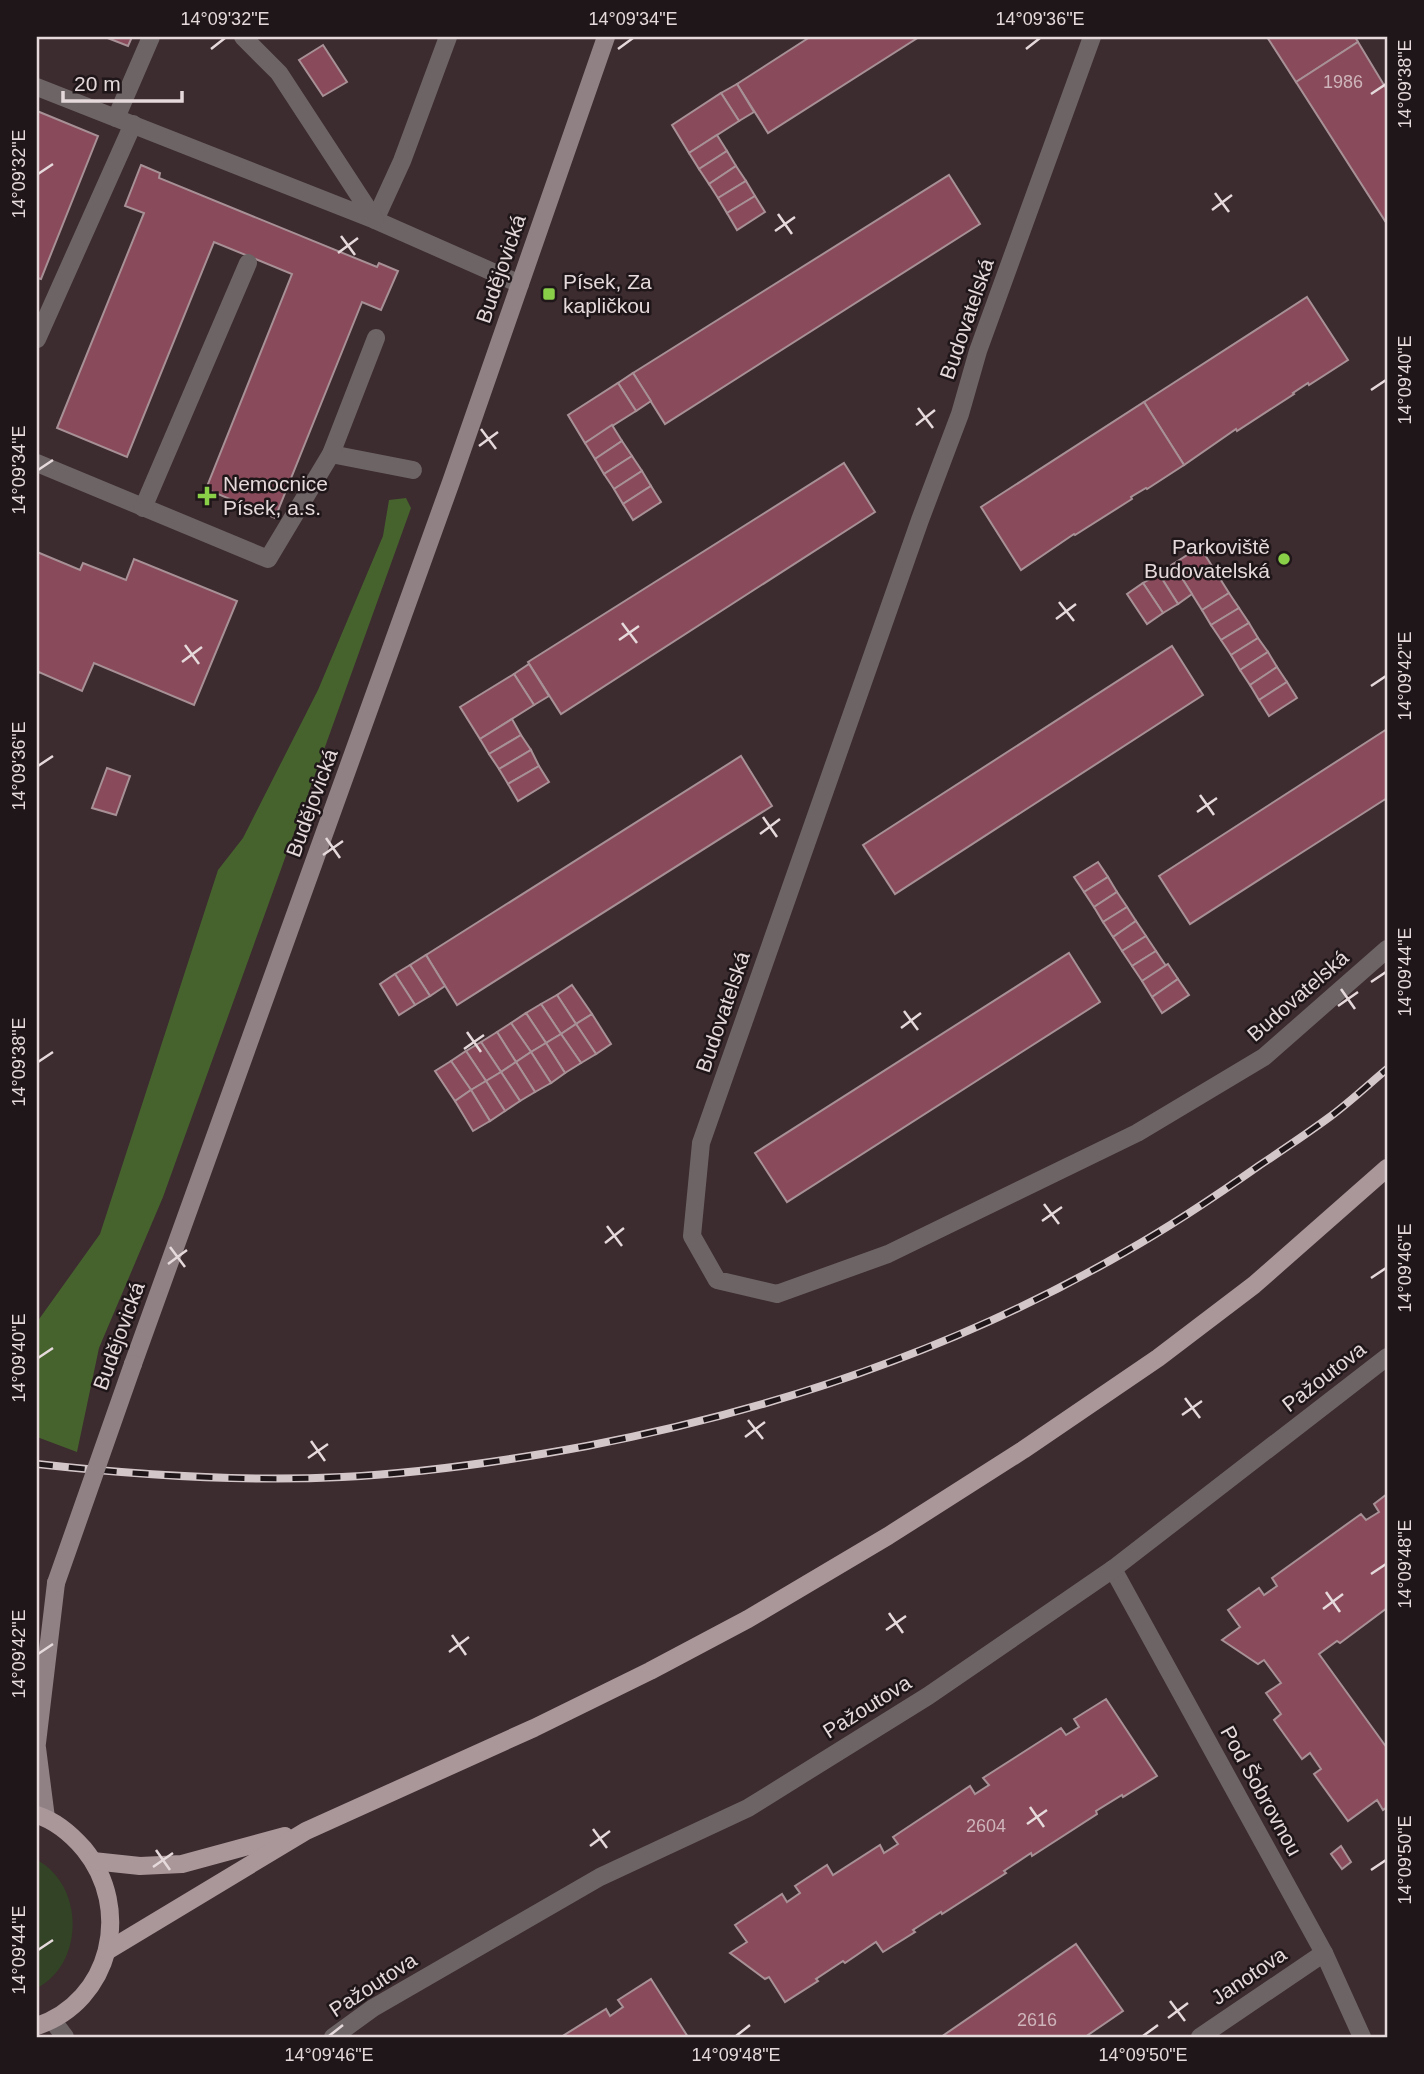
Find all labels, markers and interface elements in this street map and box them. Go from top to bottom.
text: 14°09'32"E [180,9,270,29]
text: 14°09'34"E [588,9,678,29]
text: 14°09'36"E [995,9,1085,29]
text: 14°09'38"E [1395,39,1415,129]
scale bar [63,60,182,104]
text: 20 m [74,72,121,95]
house number: 1986 [1323,72,1363,92]
text: 14°09'32"E [9,129,29,219]
street label: Budějovická [471,211,530,326]
street label: Budovatelská [935,255,998,382]
place label: Písek, Za kapličkou [563,270,652,317]
marker: Písek, Za kapličkou [541,286,557,302]
text: 14°09'40"E [1395,335,1415,425]
text: 14°09'34"E [9,425,29,515]
place label: Nemocnice Písek, a.s. [223,472,328,519]
marker: Nemocnice Písek, a.s. [197,486,217,506]
place label: Parkoviště Budovatelská [1144,535,1270,582]
marker: Parkoviště Budovatelská [1276,551,1292,567]
text: 14°09'42"E [1395,631,1415,721]
text: 14°09'36"E [9,721,29,811]
street label: Budějovická [281,745,342,860]
text: 14°09'44"E [1395,927,1415,1017]
street label: Budovatelská [1243,945,1353,1046]
street label: Budovatelská [691,948,754,1075]
text: 14°09'38"E [9,1017,29,1107]
text: 14°09'46"E [1395,1223,1415,1313]
street label: Budějovická [88,1278,149,1393]
text: 14°09'40"E [9,1313,29,1403]
street label: Pažoutova [1278,1337,1370,1416]
text: 14°09'48"E [1395,1519,1415,1609]
text: 14°09'42"E [9,1609,29,1699]
street label: Pažoutova [819,1670,915,1743]
street label: Pod Šobrovnou [1216,1722,1307,1860]
text: 14°09'50"E [1395,1815,1415,1905]
house number: 2604 [966,1816,1006,1836]
text: 14°09'44"E [9,1905,29,1995]
street label: Janotova [1207,1942,1291,2009]
street label: Pažoutova [325,1948,421,2021]
house number: 2616 [1017,2010,1057,2030]
text: 14°09'46"E [284,2045,374,2065]
text: 14°09'48"E [691,2045,781,2065]
text: 14°09'50"E [1098,2045,1188,2065]

